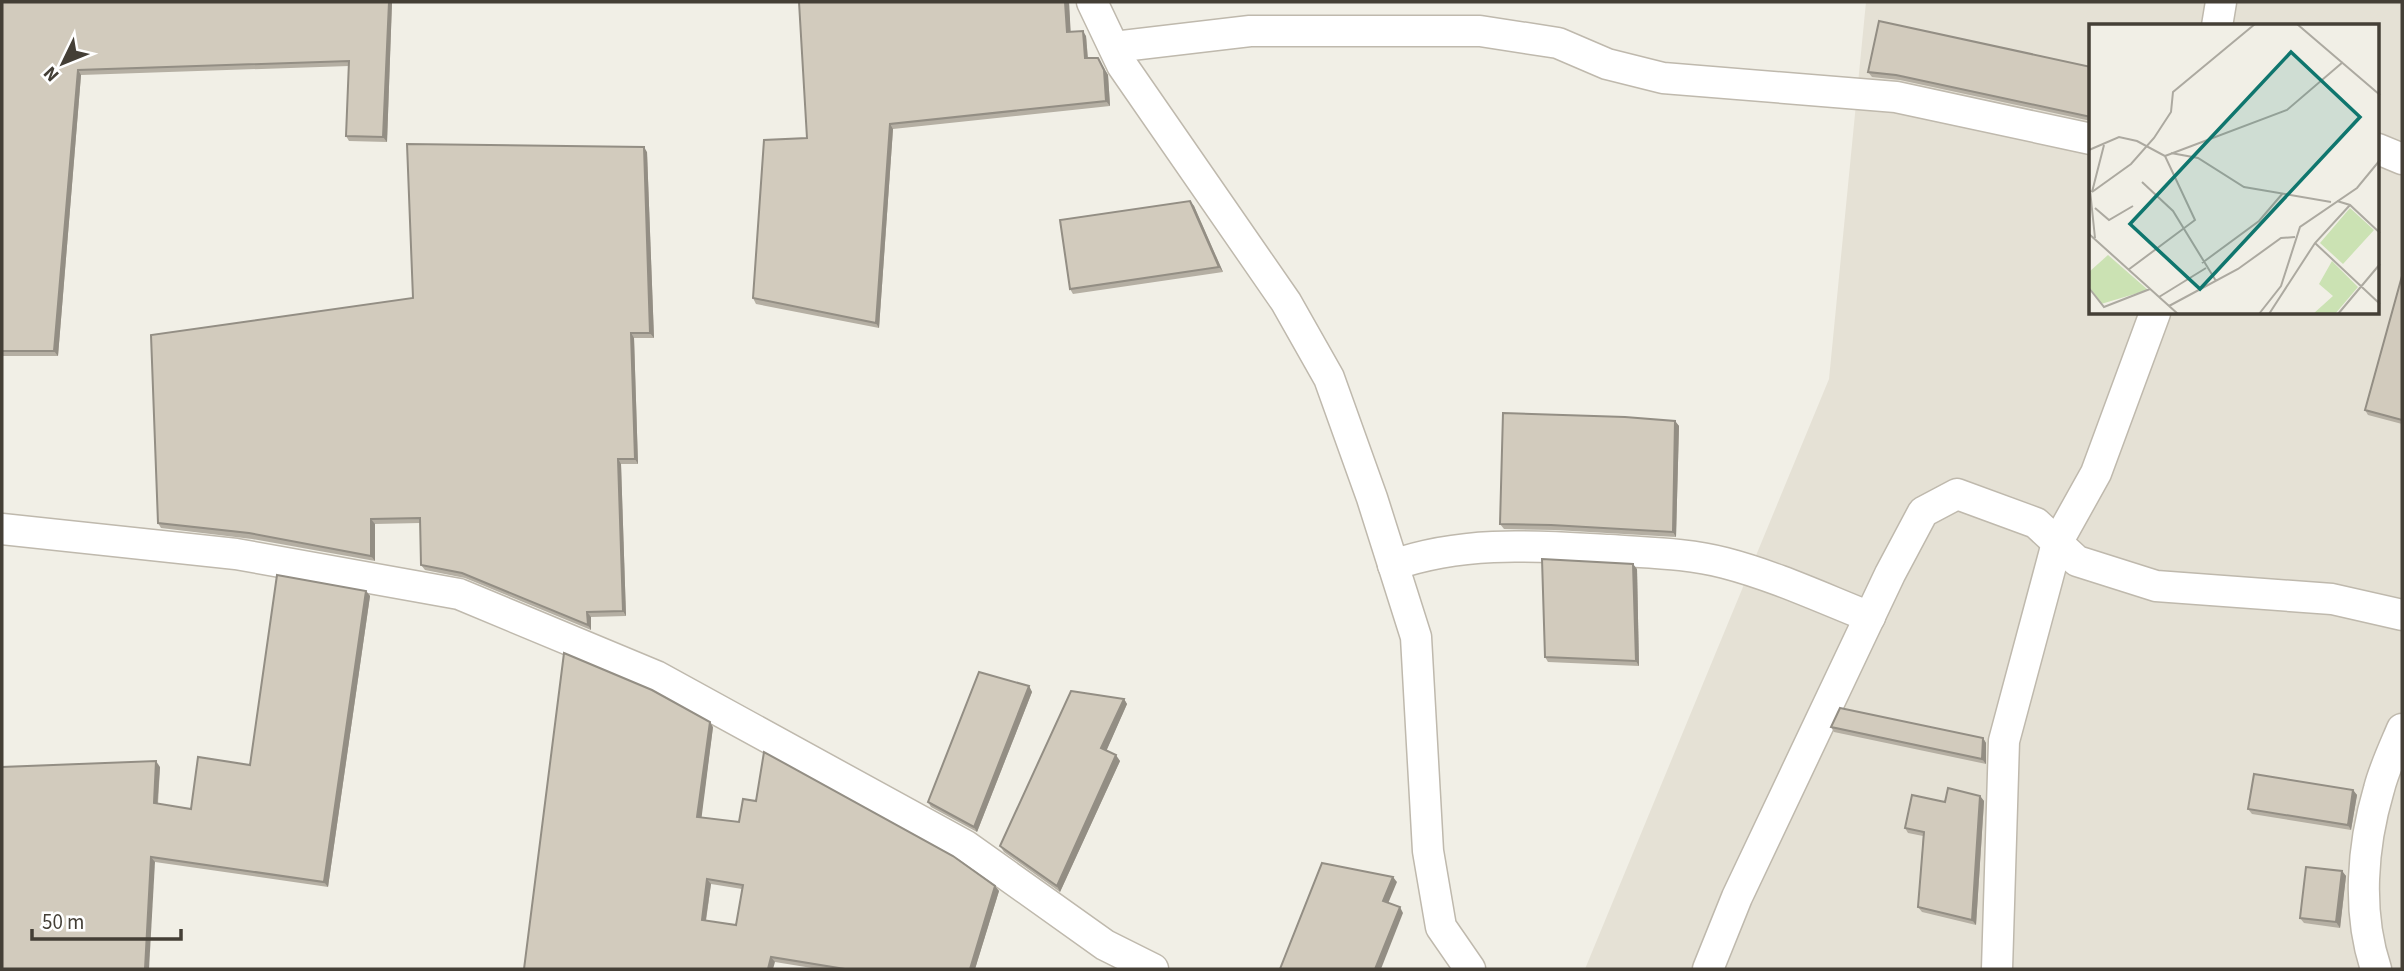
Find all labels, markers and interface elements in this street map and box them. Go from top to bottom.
inset map [2089,24,2380,315]
north arrow [28,28,98,98]
text: N [37,60,66,87]
scale bar [32,898,180,942]
text: 50 m [42,907,84,937]

